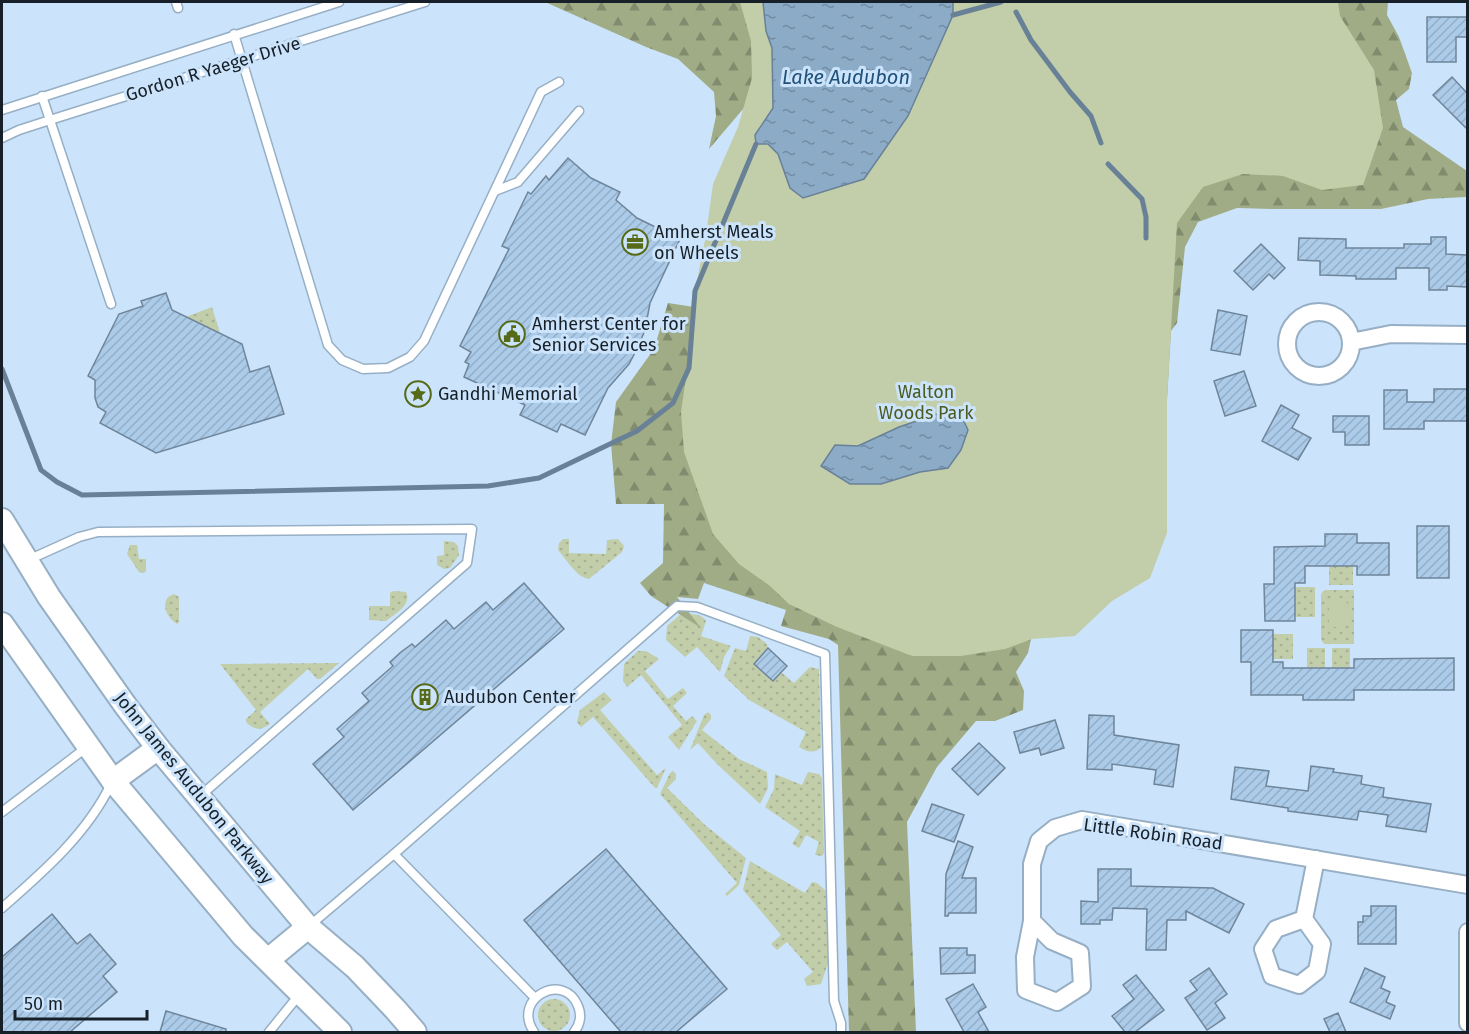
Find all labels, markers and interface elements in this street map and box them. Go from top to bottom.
street label: Gordon R Yaeger Drive [123,32,303,106]
water label: Lake Audubon [782,65,910,89]
place label: Amherst Meals on Wheels [654,221,773,264]
office icon: Amherst Meals on Wheels [620,227,650,257]
place label: Amherst Center for Senior Services [532,313,686,356]
public building icon: Amherst Center for Senior Services [497,319,527,349]
place icon: Gandhi Memorial [403,379,433,409]
park label: Walton Woods Park [878,381,974,424]
place label: Gandhi Memorial [438,383,578,405]
building icon: Audubon Center [410,682,440,712]
place label: Audubon Center [444,686,576,708]
street label: John James Audubon Parkway [110,688,278,889]
street label: Little Robin Road [1082,813,1224,855]
scale bar [15,983,147,1021]
text: 50 m [24,993,63,1015]

